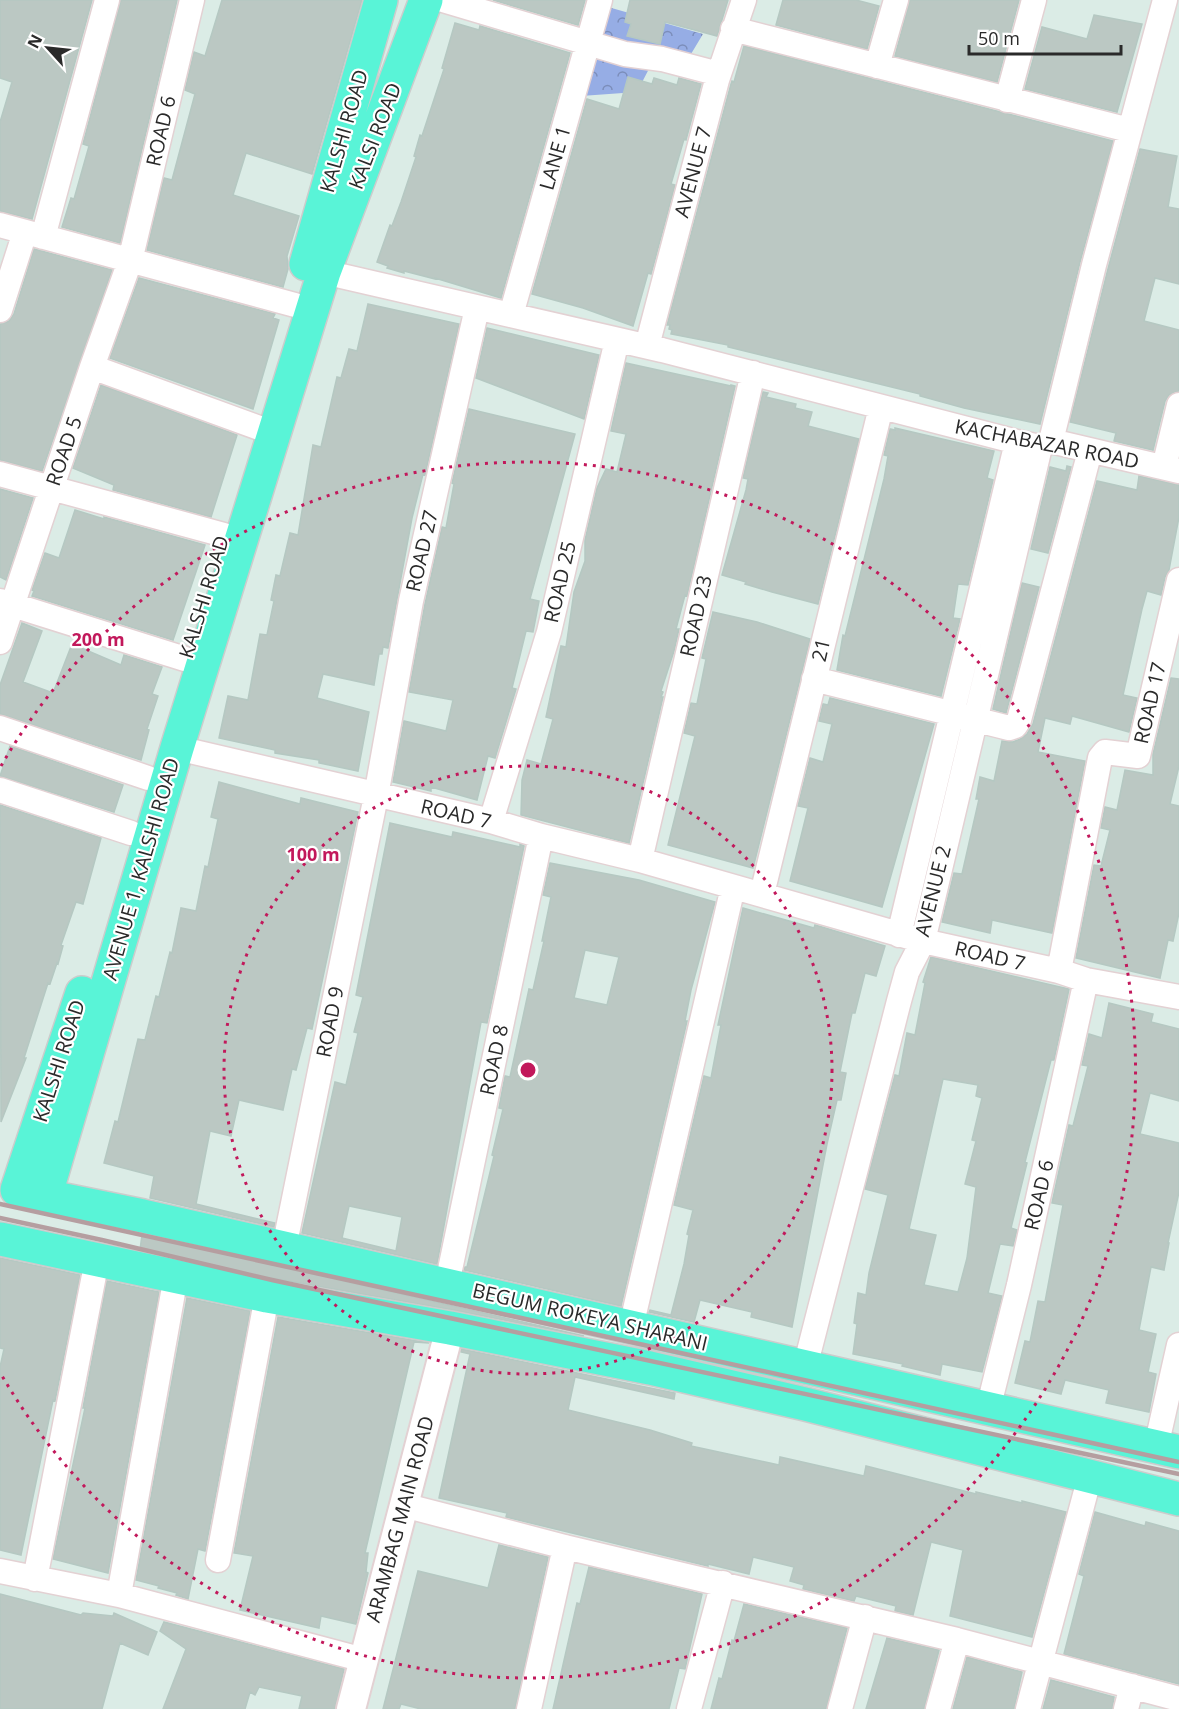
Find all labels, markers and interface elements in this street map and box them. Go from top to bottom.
north arrow [18,18,78,78]
scale bar [969,18,1120,56]
text: 50 m [978,26,1020,50]
text: N [22,30,47,52]
street label: KALSHI ROAD [313,66,374,196]
street label: KALSI ROAD [342,79,407,193]
street label: ROAD 6 [139,93,182,169]
street label: LANE 1 [532,122,577,193]
street label: AVENUE 7 [667,123,718,220]
street label: KACHABAZAR ROAD [953,412,1142,475]
street label: ROAD 5 [39,413,88,489]
street label: ROAD 27 [399,507,444,594]
street label: KALSHI ROAD [172,532,235,661]
street label: ROAD 25 [537,538,582,625]
street label: ROAD 23 [673,572,718,659]
text: 200 m [71,627,125,651]
street label: 21 [805,636,836,664]
street label: ROAD 17 [1127,659,1172,746]
street label: AVENUE 1, KALSHI ROAD [96,754,185,983]
street label: ROAD 7 [418,792,494,835]
text: 100 m [286,842,340,866]
street label: AVENUE 2 [908,842,957,939]
street label: ROAD 7 [952,934,1028,977]
street label: ROAD 9 [309,984,350,1060]
street label: KALSHI ROAD [26,996,91,1125]
street label: ROAD 8 [473,1022,514,1098]
centre of rings [518,1060,538,1080]
street label: ROAD 6 [1017,1157,1060,1233]
street label: BEGUM ROKEYA SHARANI [470,1276,710,1357]
street label: ARAMBAG MAIN ROAD [359,1413,440,1625]

